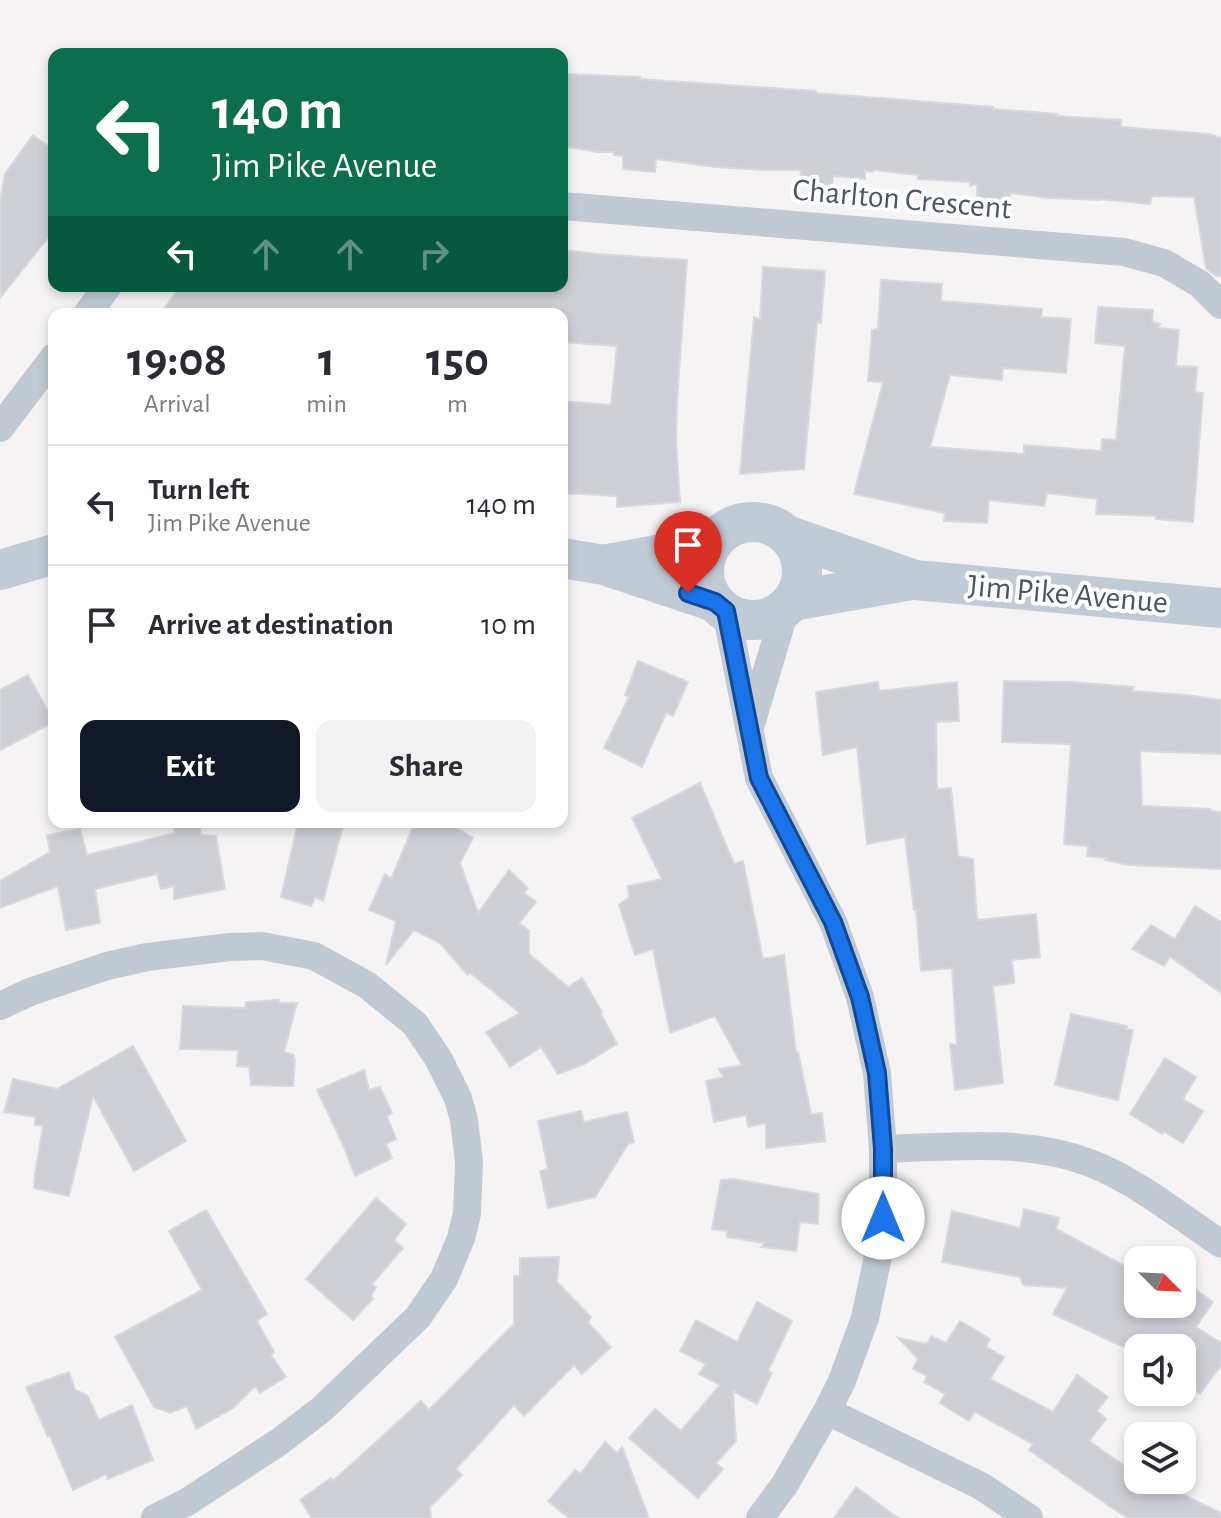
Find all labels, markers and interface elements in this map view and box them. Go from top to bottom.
icon: left [80,80,184,184]
text: 140 m [212,83,343,139]
text: Jim Pike Avenue [212,148,437,184]
street label: Charlton Crescent [791,173,1013,225]
icon: left [160,232,204,276]
icon: ahead [244,232,288,276]
icon: ahead [328,232,372,276]
icon: right [412,232,456,276]
text: 19:08 [127,337,227,385]
text: 1 [318,337,335,385]
text: 150 [426,337,489,385]
text: Arrival [144,391,211,417]
text: min [306,391,347,417]
text: m [447,391,468,417]
text: Turn left [148,475,249,505]
icon: left [80,483,124,527]
text: 140 m [466,490,536,520]
text: Jim Pike Avenue [148,510,311,536]
pin [654,511,722,593]
icon: arrive [666,523,710,567]
street label: Jim Pike Avenue [967,569,1169,619]
icon: arrive [80,603,124,647]
text: Arrive at destination [148,610,394,640]
text: 10 m [481,610,536,640]
button: Exit [80,720,300,812]
button: Share [316,720,536,812]
position arrow [841,1176,925,1260]
north arrow [1124,1246,1196,1318]
map controls [1124,1246,1196,1494]
button: sound [1124,1334,1196,1406]
button: layers [1124,1422,1196,1494]

